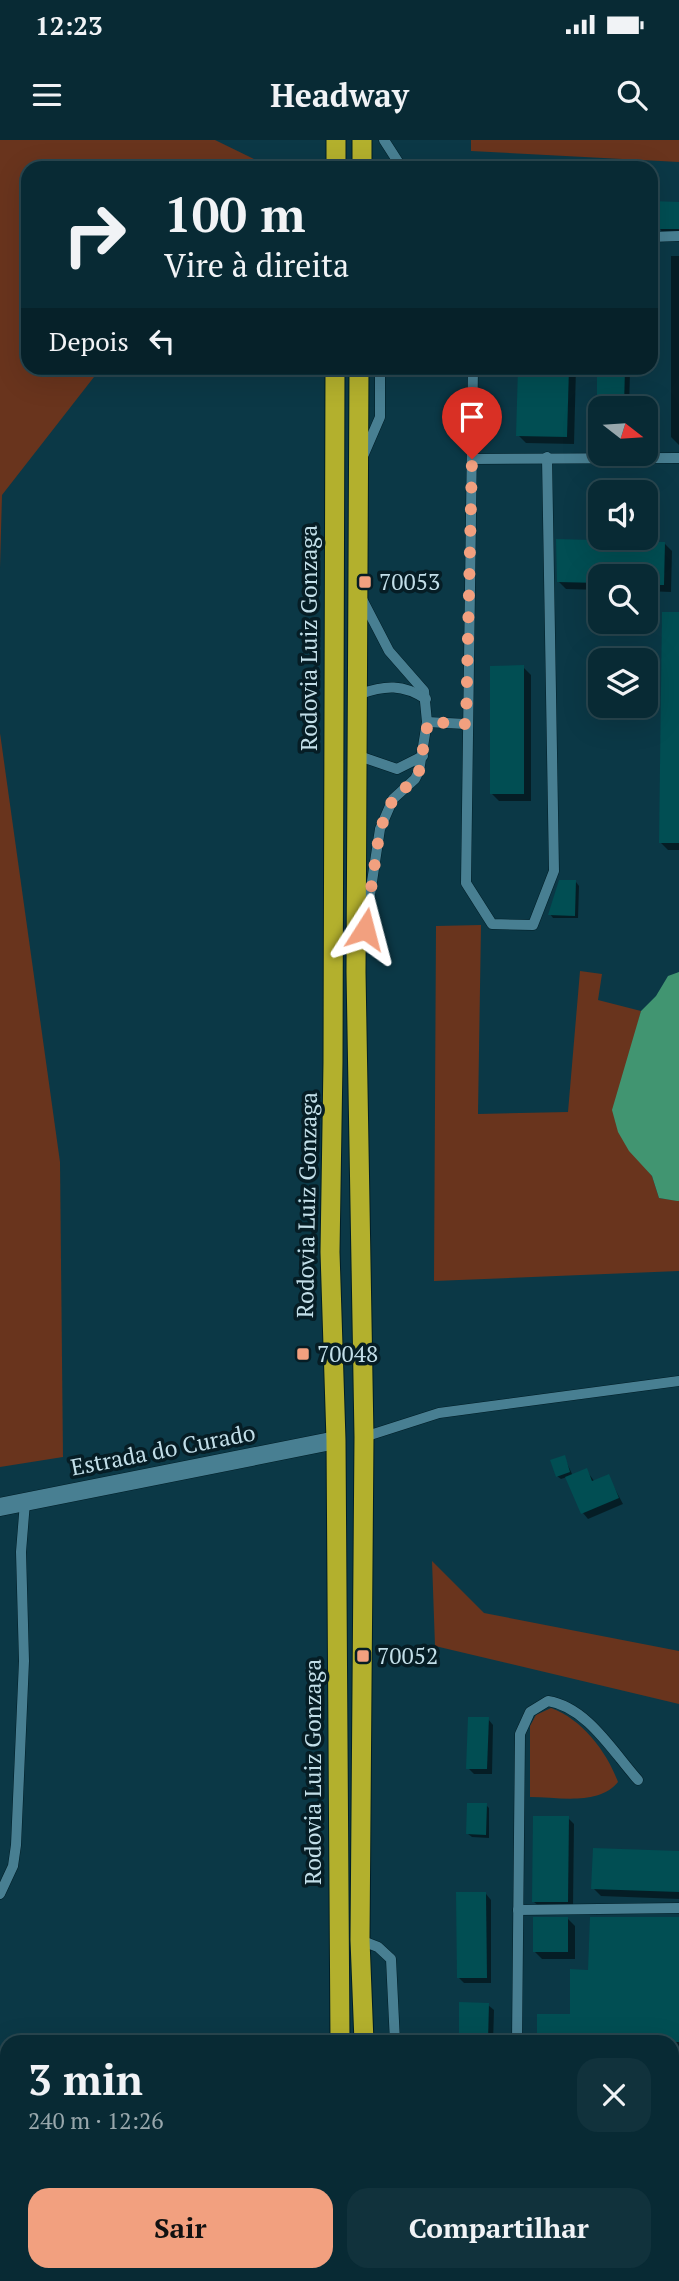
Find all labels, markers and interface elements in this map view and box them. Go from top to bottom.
text: 12:23 [35,8,103,42]
text: Headway [270,74,409,116]
icon: menu [28,76,66,114]
icon: search [613,76,651,114]
text: 100 m [164,181,306,246]
icon: right [49,189,140,280]
text: Vire à direita [164,244,349,286]
icon: left [143,322,181,360]
text: Depois [49,324,129,358]
pin [442,387,502,459]
north arrow [588,396,658,466]
map controls [588,396,658,718]
icon: arrive [453,398,491,436]
button: sound [588,480,658,550]
street label: Rodovia Luiz Gonzaga [293,525,324,751]
button: search [588,564,658,634]
place label: 70053 [379,566,440,597]
marker: 70053 [357,574,373,590]
button: layers [588,648,658,718]
position arrow [328,892,402,966]
street label: Rodovia Luiz Gonzaga [289,1091,324,1318]
place label: 70048 [317,1338,378,1369]
marker: 70048 [295,1346,311,1362]
street label: Estrada do Curado [68,1416,258,1483]
place label: 70052 [377,1640,438,1671]
marker: 70052 [355,1648,371,1664]
street label: Rodovia Luiz Gonzaga [297,1659,328,1885]
text: 3 min [28,2051,143,2107]
button: close [577,2058,651,2132]
text: 240 m · 12:26 [28,2105,163,2136]
button: Sair [28,2188,333,2268]
button: Compartilhar [347,2188,651,2268]

